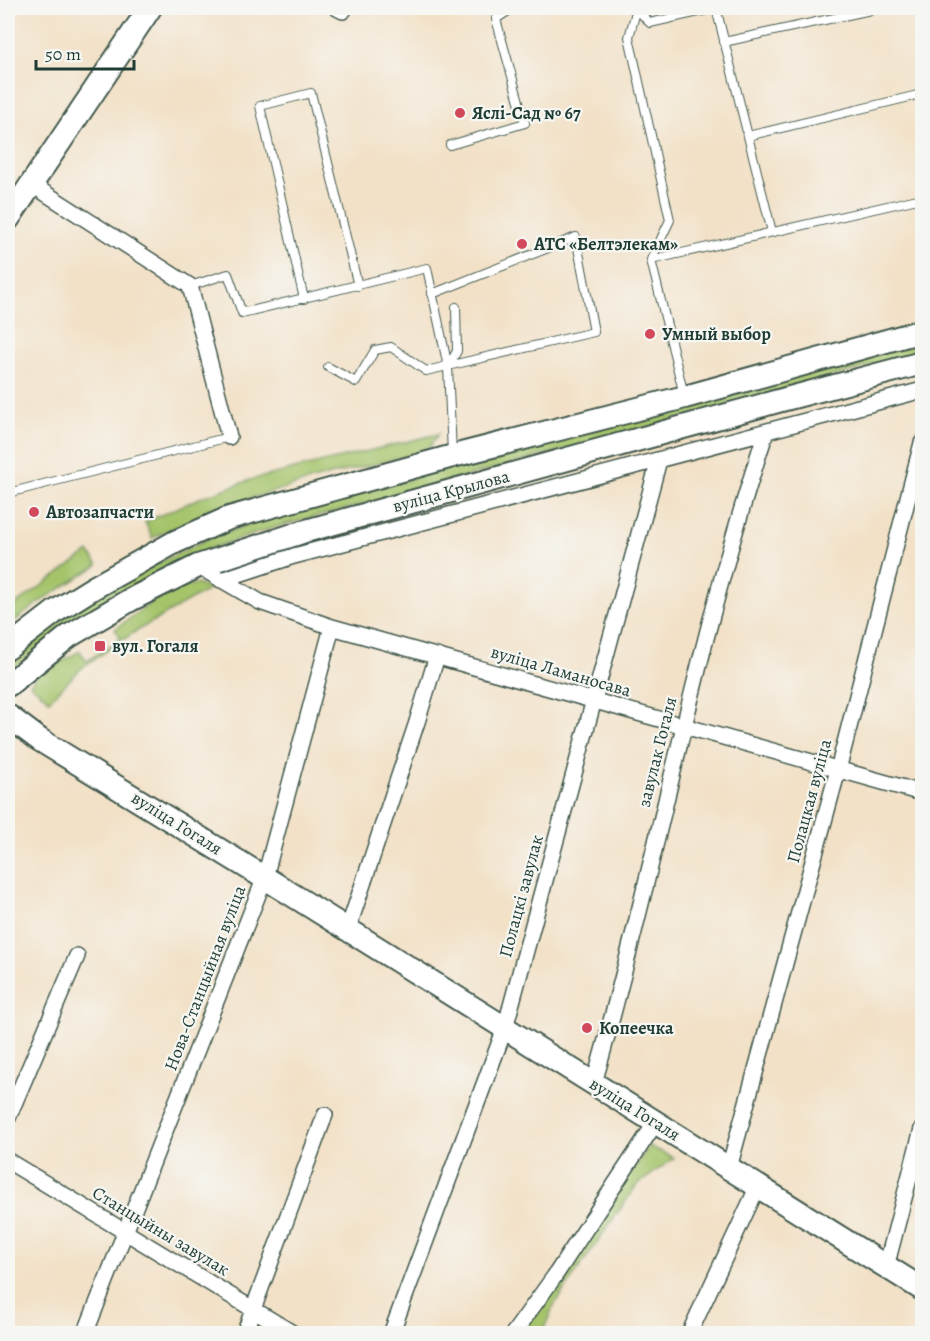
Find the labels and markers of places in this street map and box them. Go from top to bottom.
place label: Яслі-Сад № 67 [472,101,581,125]
marker: Яслі-Сад № 67 [453,106,467,120]
place label: АТС «Белтэлекам» [533,232,678,256]
marker: АТС «Белтэлекам» [515,237,529,251]
place label: Умный выбор [662,322,771,346]
marker: Умный выбор [643,327,657,341]
place label: Автозапчасти [45,500,154,524]
marker: Автозапчасти [27,505,41,519]
place label: вул. Гогаля [112,634,199,658]
marker: вул. Гогаля [93,639,107,653]
place label: Копеечка [599,1016,674,1040]
marker: Копеечка [580,1021,594,1035]

